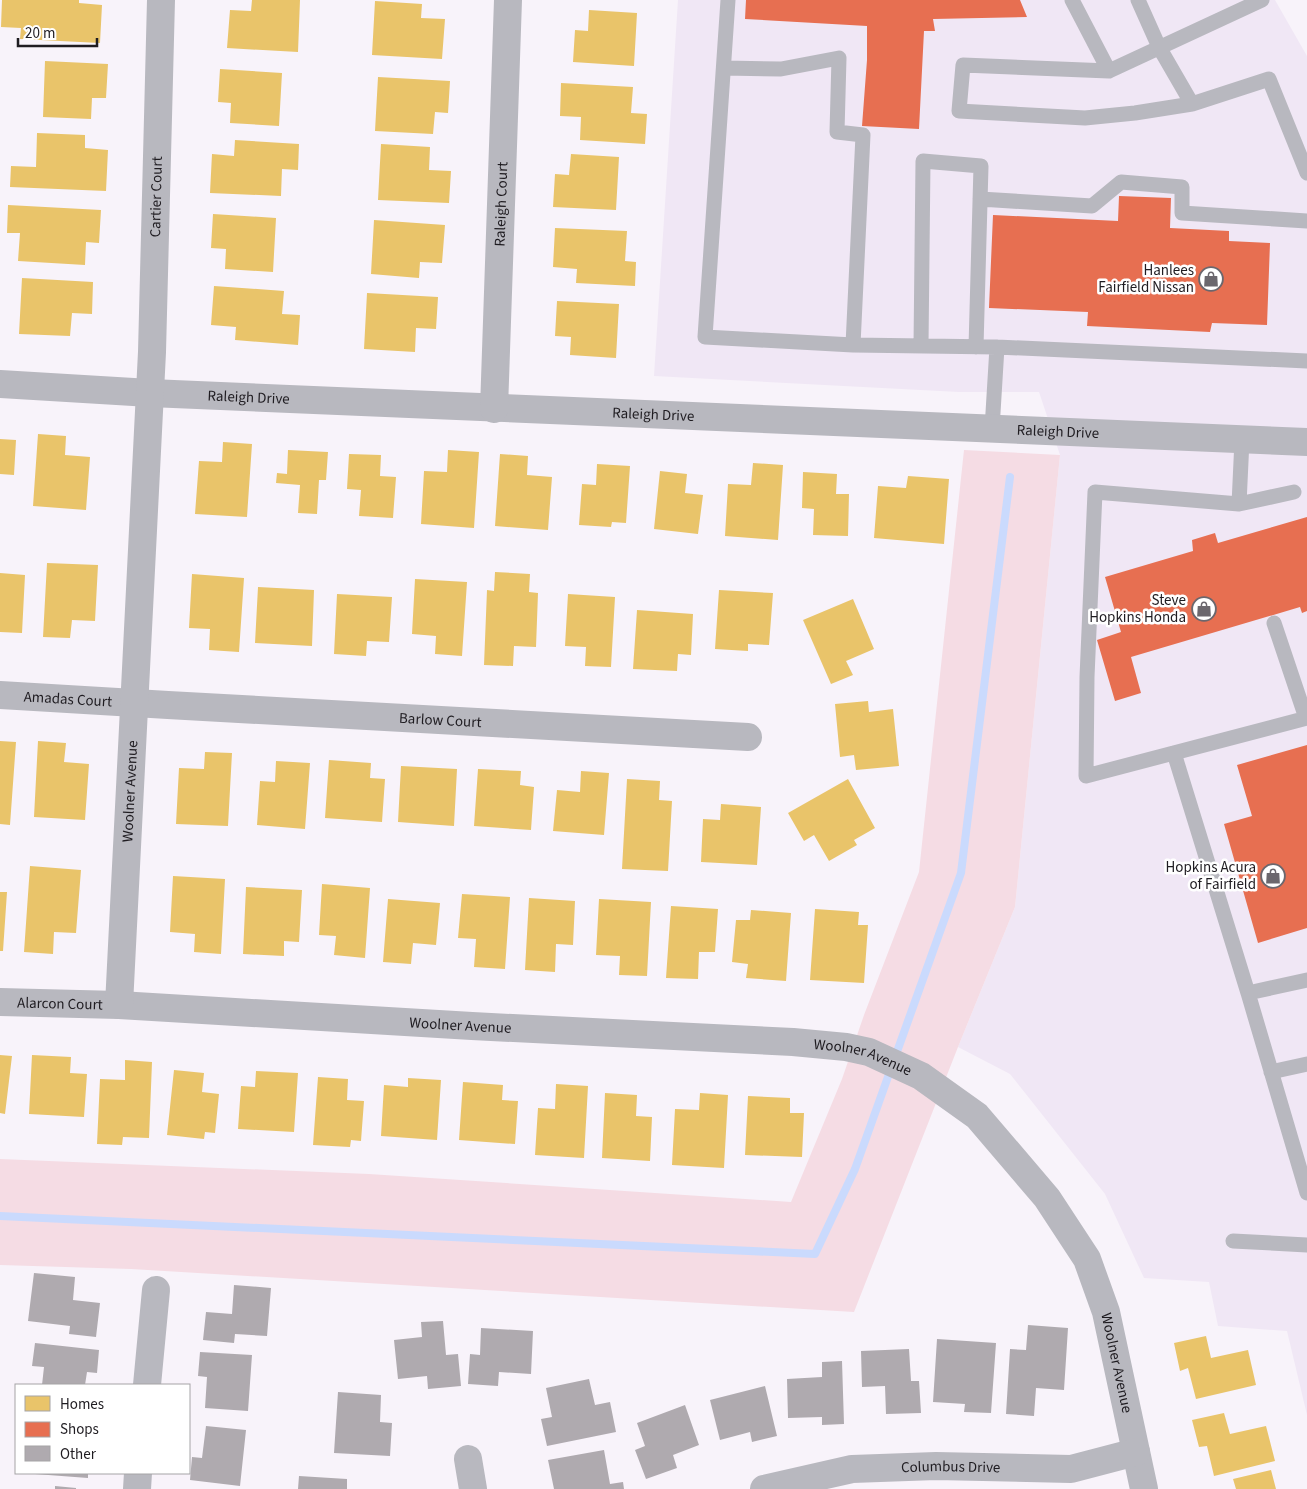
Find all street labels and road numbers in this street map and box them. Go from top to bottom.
street label: Cartier Court [145,156,168,238]
street label: Raleigh Court [490,161,513,247]
street label: Raleigh Drive [207,385,290,410]
street label: Raleigh Drive [612,403,695,427]
street label: Raleigh Drive [1016,420,1099,444]
street label: Amadas Court [23,686,113,713]
street label: Barlow Court [398,708,482,733]
street label: Woolner Avenue [117,740,143,843]
street label: Alarcon Court [17,992,103,1016]
street label: Woolner Avenue [409,1012,512,1039]
street label: Woolner Avenue [813,1034,915,1081]
street label: Woolner Avenue [1095,1311,1137,1415]
street label: Columbus Drive [901,1456,1001,1478]

